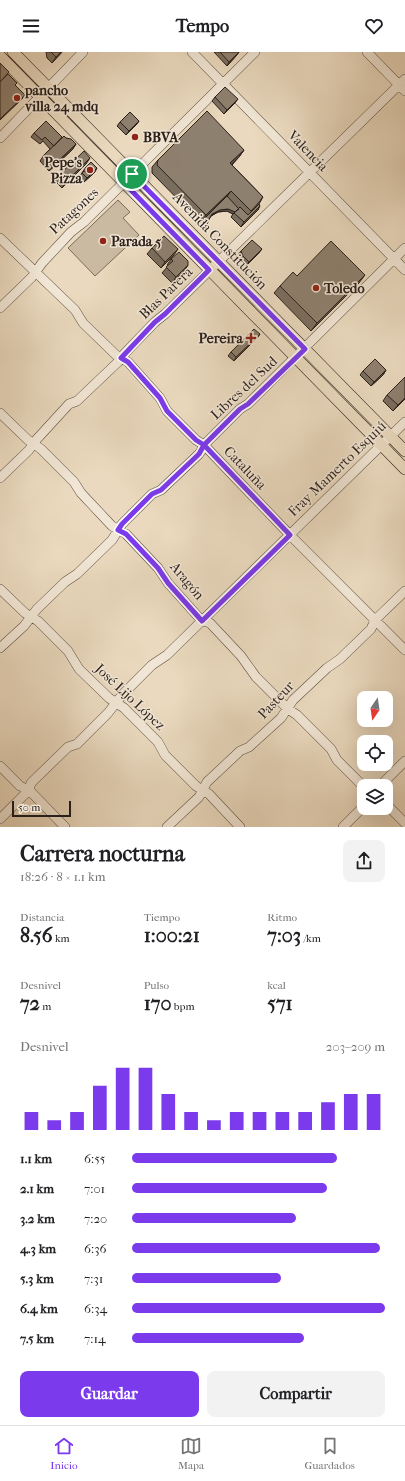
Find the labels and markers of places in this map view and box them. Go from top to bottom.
place label: pancho villa 24 mdq [24,82,99,115]
marker: pancho villa 24 mdq [12,93,22,103]
place label: BBVA [143,129,179,146]
marker: BBVA [130,132,140,142]
place label: Pepe's Pizza [44,154,83,187]
pin [115,157,149,191]
marker: Pepe's Pizza [85,165,95,175]
place label: Parada 5 [111,233,161,250]
marker: Parada 5 [98,236,108,246]
place label: Toledo [323,280,365,297]
marker: Toledo [311,283,321,293]
place label: Pereira [199,330,244,347]
marker: Pereira [246,333,256,343]

